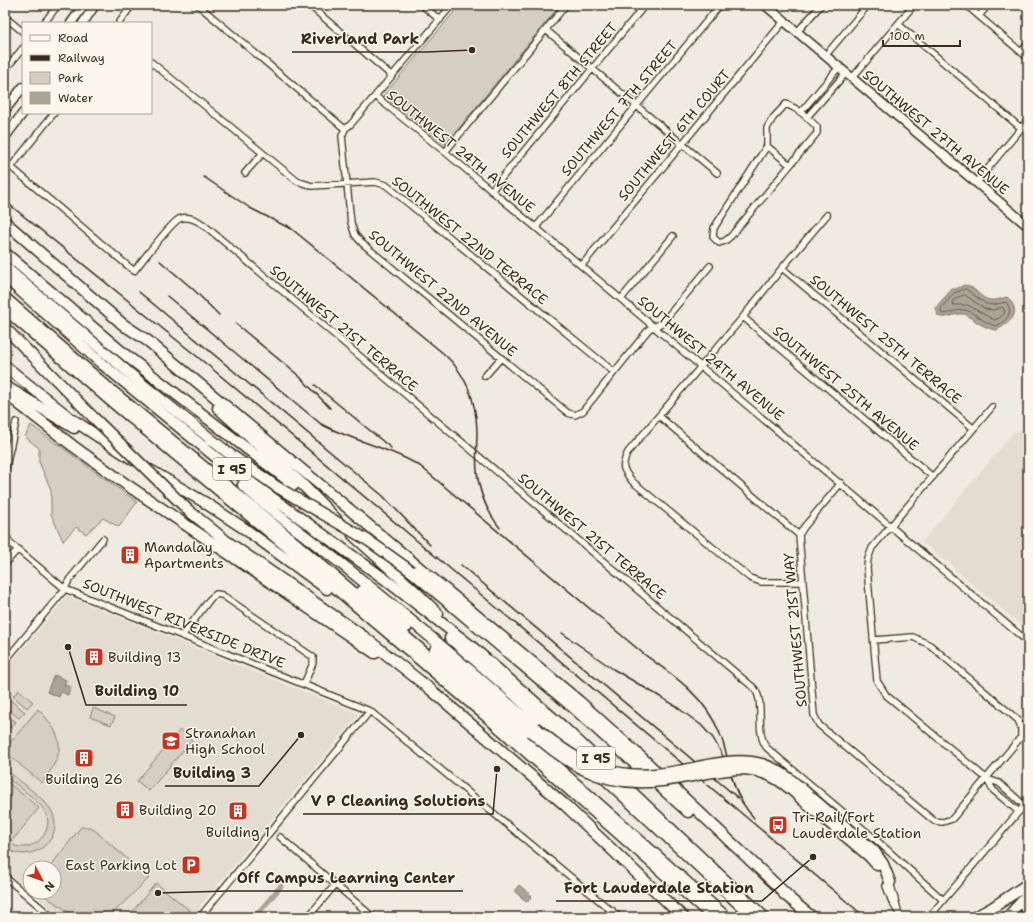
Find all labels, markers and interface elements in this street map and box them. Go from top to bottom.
street label: SOUTHWEST 8TH STREET [497,18,621,162]
legend [22,22,152,114]
scale bar [883,22,960,48]
callout: Riverland Park [292,25,427,52]
text: 100 m [889,28,925,44]
text: Riverland Park [301,29,419,49]
text: Road [58,30,89,46]
street label: SOUTHWEST 7TH STREET [557,36,681,180]
text: Railway [58,50,105,66]
street label: SOUTHWEST 6TH COURT [614,65,734,204]
street label: SOUTHWEST 27TH AVENUE [859,65,1013,199]
text: Park [58,70,84,86]
street label: SOUTHWEST 24TH AVENUE [383,86,539,217]
text: Water [58,90,94,106]
street label: SOUTHWEST 22ND TERRACE [388,172,552,309]
street label: SOUTHWEST 22ND AVENUE [365,226,521,361]
street label: SOUTHWEST 21ST TERRACE [266,261,422,395]
street label: SOUTHWEST 25TH TERRACE [806,270,966,408]
street label: SOUTHWEST 24TH AVENUE [634,291,788,425]
street label: SOUTHWEST 25TH AVENUE [769,322,923,455]
road number: I 95 [213,458,251,480]
street label: SOUTHWEST 21ST TERRACE [514,469,670,603]
place label: Mandalay Apartments [144,538,224,572]
building icon: Mandalay Apartments [119,544,141,566]
street label: SOUTHWEST 21ST WAY [779,551,811,708]
street label: SOUTHWEST RIVERSIDE DRIVE [80,574,288,672]
building icon: Building 13 [83,646,105,668]
place label: Building 13 [108,648,181,666]
callout: Building 10 [86,678,187,705]
text: Building 10 [95,681,179,701]
place label: Stranahan High School [185,724,266,758]
school or university icon: Stranahan High School [160,730,182,752]
building icon: Building 26 [73,747,95,769]
road number: I 95 [577,747,615,769]
callout: Building 3 [165,759,259,786]
text: Building 3 [173,763,251,783]
place label: Building 26 [45,770,123,788]
callout: V P Cleaning Solutions [303,787,493,814]
text: V P Cleaning Solutions [311,791,485,811]
building icon: Building 20 [114,799,136,821]
building icon: Building 1 [227,800,249,822]
place label: Building 20 [139,801,217,819]
place label: Tri-Rail/Fort Lauderdale Station [792,808,922,842]
bus stop icon: Tri-Rail/Fort Lauderdale Station [767,814,789,836]
place label: Building 1 [206,823,270,841]
parking icon: East Parking Lot [180,854,202,876]
place label: East Parking Lot [65,856,177,874]
north arrow [22,860,62,900]
callout: Off Campus Learning Center [228,864,463,891]
text: Off Campus Learning Center [237,868,455,888]
callout: Fort Lauderdale Station [556,874,762,901]
text: N [40,878,58,895]
text: Fort Lauderdale Station [564,878,754,898]

